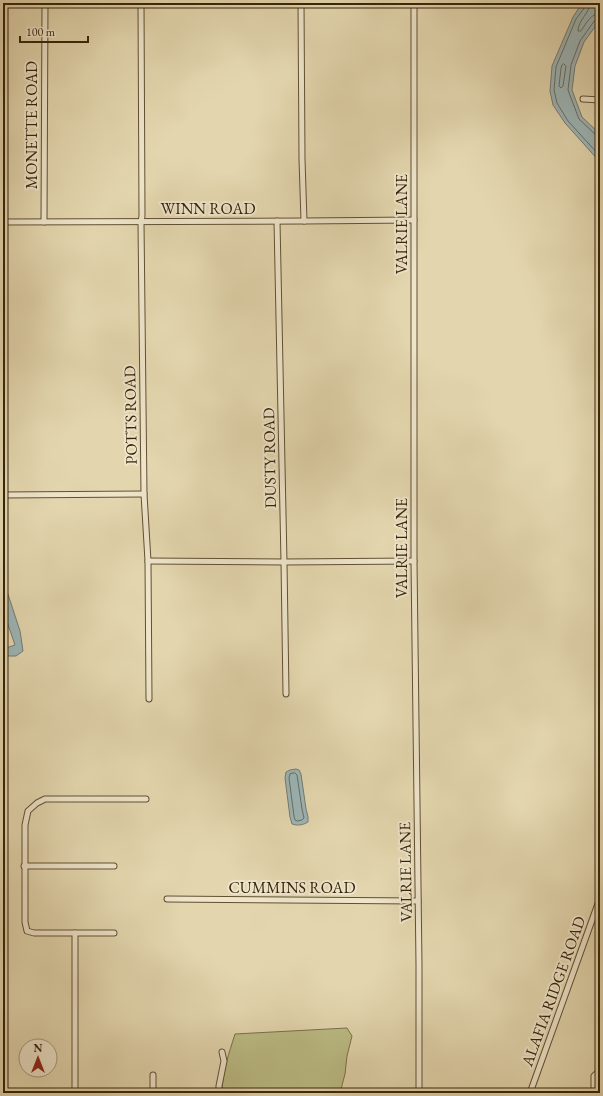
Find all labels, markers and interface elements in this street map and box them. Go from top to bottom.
scale bar [20,18,88,44]
text: 100 m [26,24,56,40]
street label: MONETTE ROAD [21,61,42,189]
street label: VALRIE LANE [391,174,412,274]
street label: WINN ROAD [161,198,255,219]
street label: POTTS ROAD [119,365,142,465]
street label: DUSTY ROAD [258,407,281,509]
street label: VALRIE LANE [391,498,412,598]
street label: VALRIE LANE [394,822,417,922]
street label: CUMMINS ROAD [228,877,356,898]
street label: ALAFIA RIDGE ROAD [516,913,590,1070]
north arrow [18,1038,58,1078]
text: N [34,1041,43,1055]

